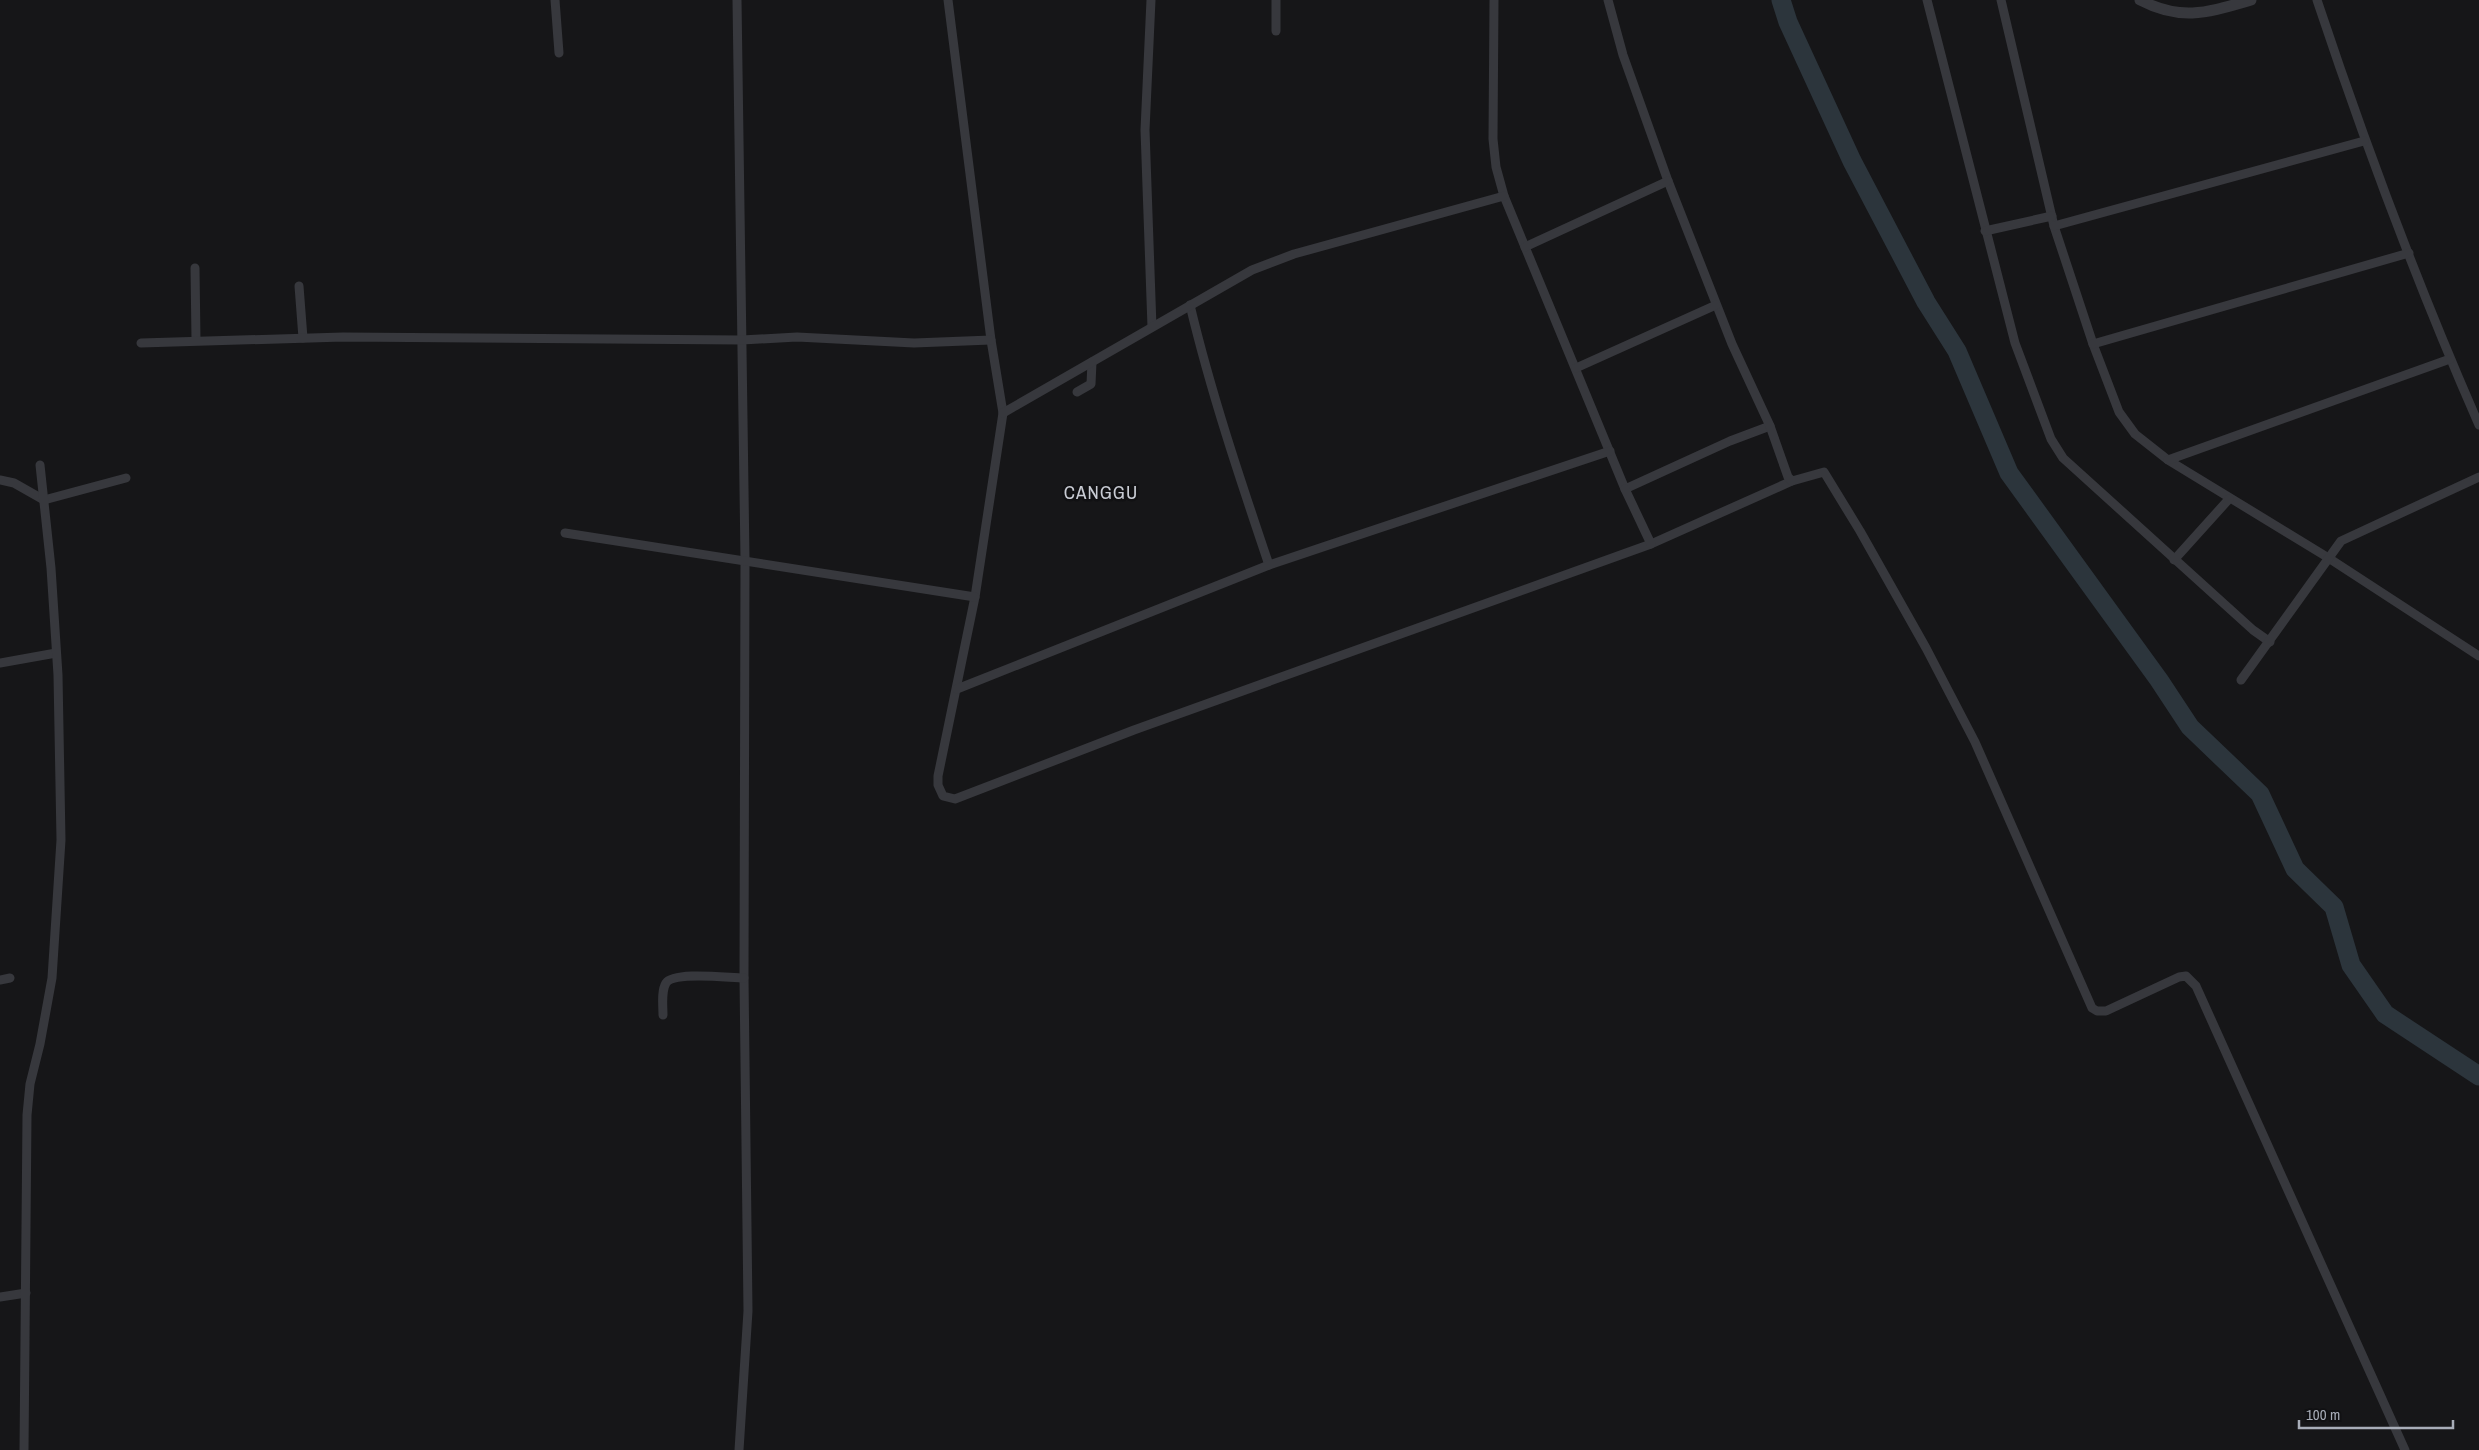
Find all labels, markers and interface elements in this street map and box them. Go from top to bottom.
district label: CANGGU [1064,479,1138,505]
scale bar [2299,1398,2453,1430]
text: 100 m [2306,1404,2340,1425]

